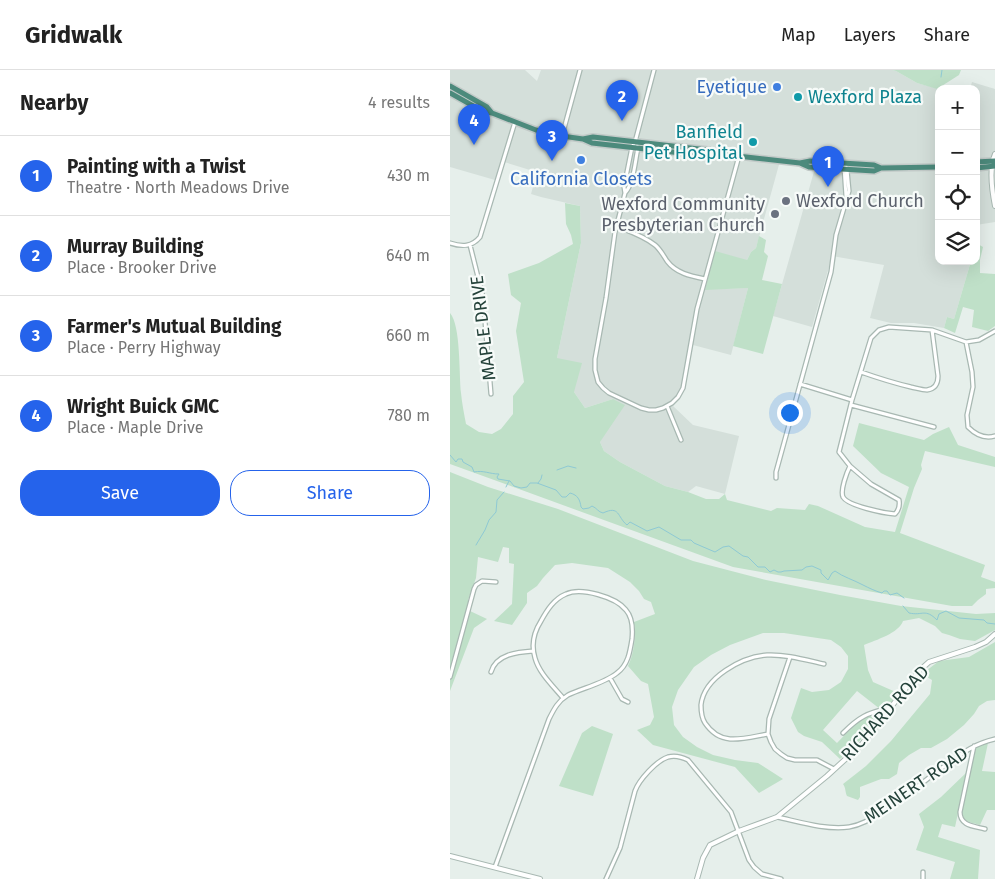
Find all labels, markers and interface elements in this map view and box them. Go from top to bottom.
text: Gridwalk [25,21,122,49]
text: Map [781,24,816,46]
text: Layers [844,24,896,46]
text: Share [924,24,970,46]
place label: Eyetique [697,76,767,98]
pin: 2 [606,80,638,121]
marker: Eyetique [771,81,783,93]
map controls [935,85,980,265]
button: + [935,85,980,130]
place label: Wexford Plaza [808,86,922,108]
text: Nearby [20,90,88,116]
marker: Wexford Plaza [792,91,804,103]
text: 4 results [368,93,430,112]
pin: 4 [458,104,490,145]
pin: 3 [536,120,568,161]
place label: Banfield Pet Hospital [644,121,743,164]
button: − [935,130,980,175]
marker: Banfield Pet Hospital [747,136,759,148]
pin: 1 [812,146,844,187]
marker: California Closets [575,154,587,166]
text: Painting with a Twist [67,155,246,178]
text: 1 [32,166,40,185]
text: 430 m [387,166,430,185]
place label: California Closets [510,168,652,190]
button: locate [935,175,980,220]
text: Theatre · North Meadows Drive [67,178,290,197]
place label: Wexford Church [796,190,924,212]
place label: Wexford Community Presbyterian Church [601,193,765,236]
marker: Wexford Church [780,195,792,207]
marker: Wexford Community Presbyterian Church [769,208,781,220]
button: layers [935,220,980,265]
text: Murray Building [67,235,204,258]
text: 2 [32,246,40,265]
text: 640 m [386,246,430,265]
text: Place · Brooker Drive [67,258,217,277]
street label: MAPLE DRIVE [466,274,500,382]
text: Farmer's Mutual Building [67,315,282,338]
text: 3 [32,326,40,345]
text: 660 m [386,326,430,345]
text: Place · Perry Highway [67,338,221,357]
text: Wright Buick GMC [67,395,219,418]
your location [777,400,803,426]
text: 4 [31,406,41,425]
text: 780 m [388,406,430,425]
text: Place · Maple Drive [67,418,204,437]
button: Save [20,470,220,516]
button: Share [230,470,430,516]
street label: RICHARD ROAD [836,661,934,765]
street label: MEINERT ROAD [860,742,972,828]

